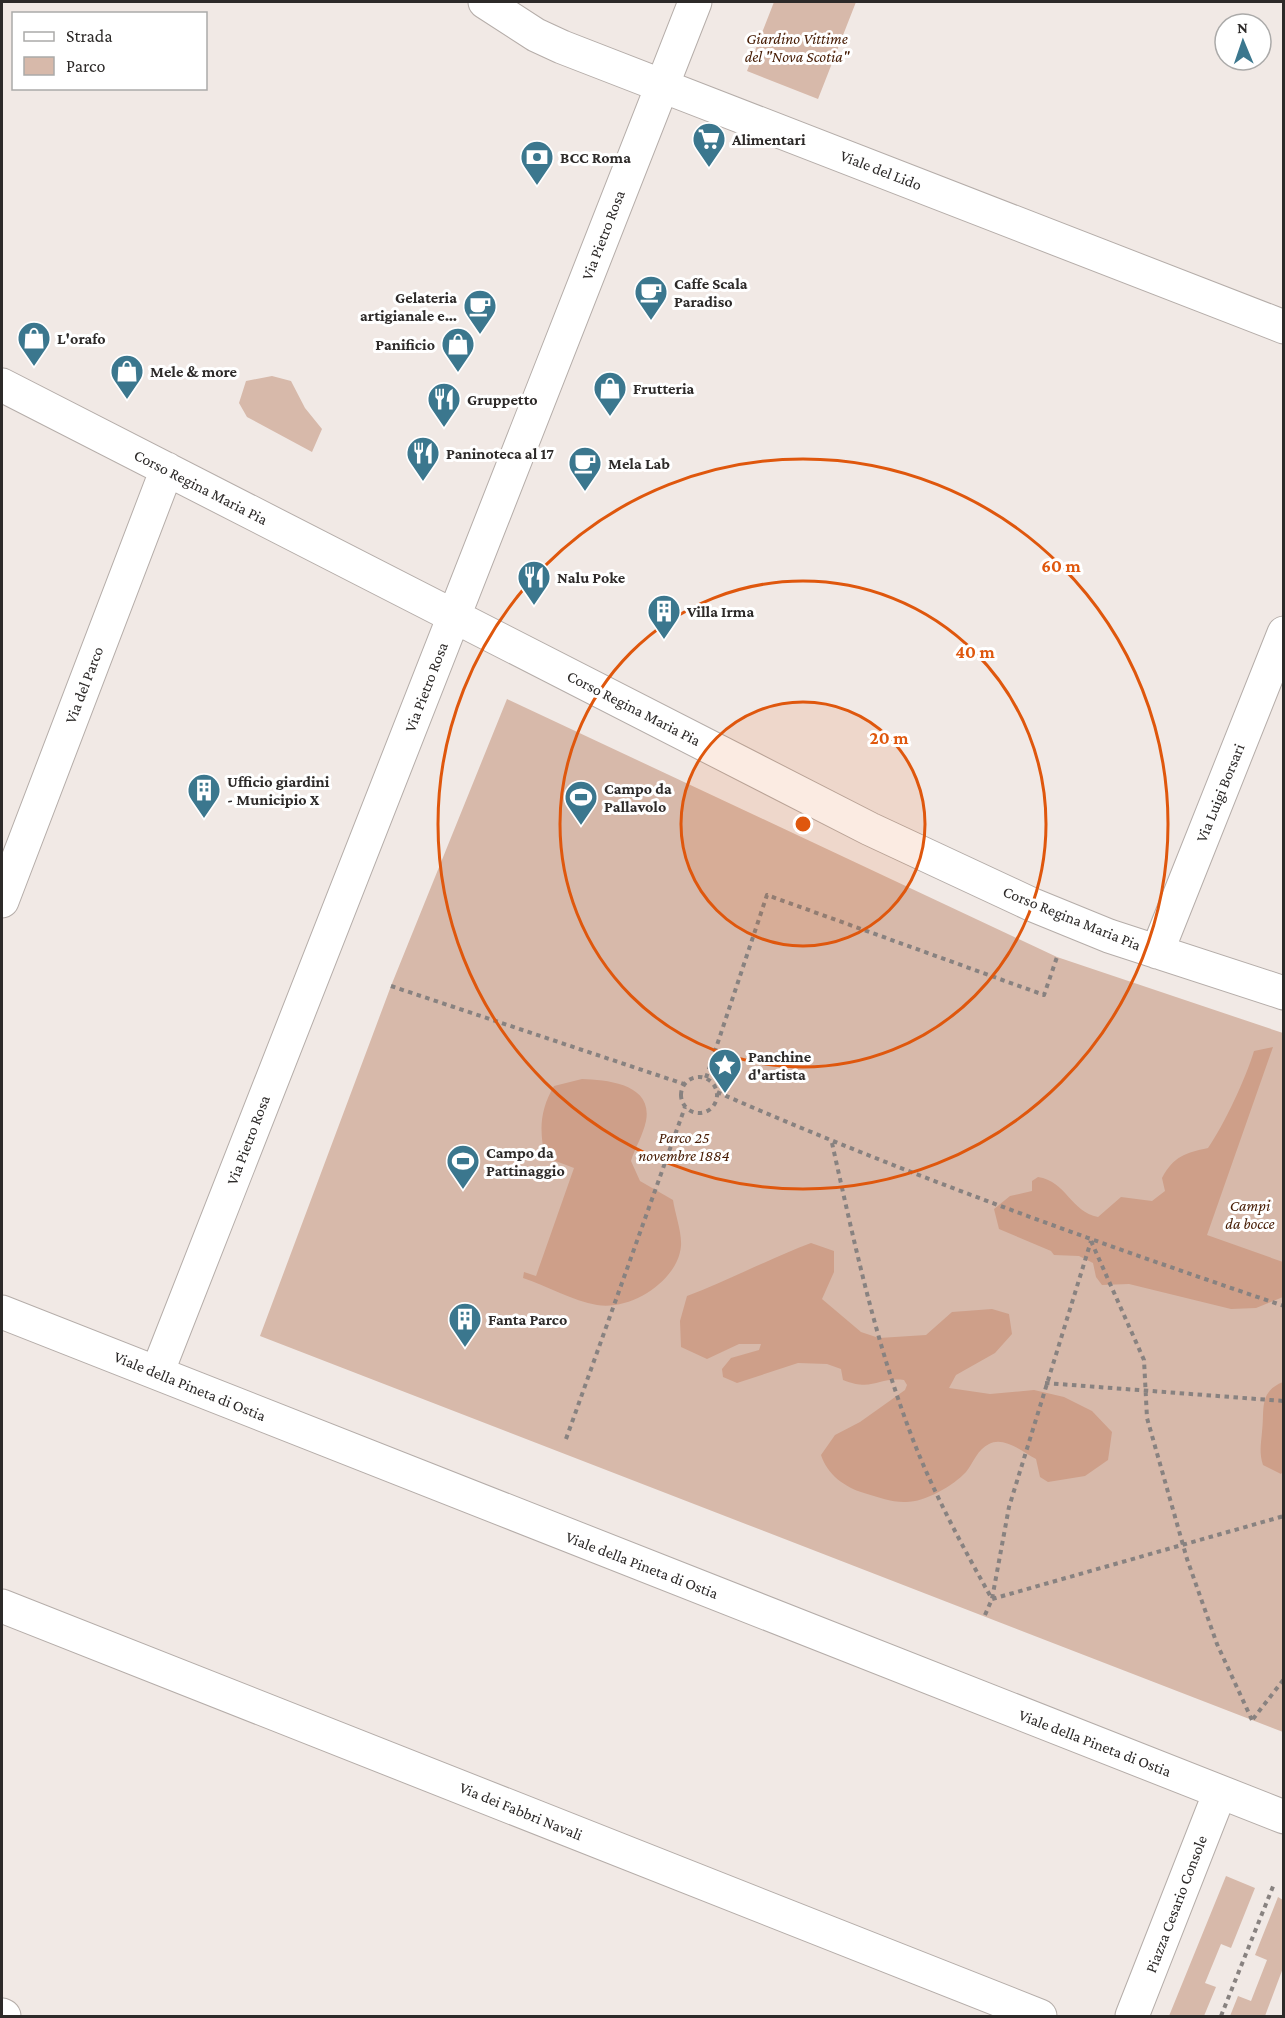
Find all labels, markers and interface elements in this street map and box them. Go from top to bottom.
legend [12,12,207,90]
north arrow [1213,12,1273,72]
text: N [1237,19,1248,36]
text: Strada [66,26,113,46]
park label: Giardino Vittime del "Nova Scotia" [745,30,851,65]
text: Parco [66,56,105,76]
supermarket icon: Alimentari [691,121,727,168]
place label: Alimentari [731,131,806,148]
bank icon: BCC Roma [519,139,555,186]
street label: Viale del Lido [838,147,924,193]
place label: BCC Roma [560,149,631,166]
street label: Via Pietro Rosa [578,187,628,282]
cafe icon: Caffe Scala Paradiso [633,274,669,321]
place label: Caffe Scala Paradiso [674,275,748,310]
cafe icon: Gelateria artigianale e… [462,288,498,335]
place label: Gelateria artigianale e… [360,289,457,324]
shop icon: L'orafo [16,320,52,367]
shop icon: Panificio [440,326,476,373]
place label: L'orafo [57,330,106,347]
place label: Panificio [375,336,435,353]
shop icon: Mele & more [109,353,145,400]
place label: Mele & more [150,363,238,380]
shop icon: Frutteria [592,370,628,417]
place label: Frutteria [633,380,695,397]
restaurant icon: Gruppetto [426,381,462,428]
place label: Gruppetto [467,391,538,408]
restaurant icon: Paninoteca al 17 [405,435,441,482]
place label: Paninoteca al 17 [446,445,554,462]
cafe icon: Mela Lab [567,445,603,492]
street label: Corso Regina Maria Pia [131,446,271,529]
place label: Mela Lab [608,455,670,472]
text: 60 m [1041,556,1081,576]
restaurant icon: Nalu Poke [516,559,552,606]
place label: Nalu Poke [557,569,626,586]
building icon: Villa Irma [646,593,682,640]
place label: Villa Irma [686,603,754,620]
street label: Via Pietro Rosa [401,639,451,734]
text: 40 m [955,642,995,662]
street label: Via del Parco [62,644,107,726]
street label: Corso Regina Maria Pia [564,667,704,750]
text: 20 m [870,728,909,748]
street label: Via Luigi Borsari [1192,741,1248,845]
building icon: Ufficio giardini - Municipio X [186,772,222,819]
place label: Ufficio giardini - Municipio X [227,773,330,808]
sports icon: Campo da Pallavolo [563,779,599,826]
place label: Campo da Pallavolo [604,780,672,815]
centre of rings [793,814,813,834]
street label: Corso Regina Maria Pia [1000,883,1144,955]
place icon: Panchine d'artista [707,1047,743,1094]
place label: Panchine d'artista [748,1048,812,1083]
street label: Via Pietro Rosa [223,1092,273,1187]
park label: Parco 25 novembre 1884 [638,1129,730,1164]
sports icon: Campo da Pattinaggio [445,1143,481,1190]
place label: Campo da Pattinaggio [486,1144,565,1179]
park label: Campi da bocce [1225,1197,1275,1232]
building icon: Fanta Parco [447,1301,483,1348]
place label: Fanta Parco [488,1311,567,1328]
street label: Viale della Pineta di Ostia [112,1348,269,1424]
street label: Viale della Pineta di Ostia [563,1528,721,1602]
street label: Viale della Pineta di Ostia [1016,1706,1174,1780]
street label: Via dei Fabbri Navali [457,1779,585,1843]
street label: Piazza Cesario Console [1142,1833,1210,1975]

